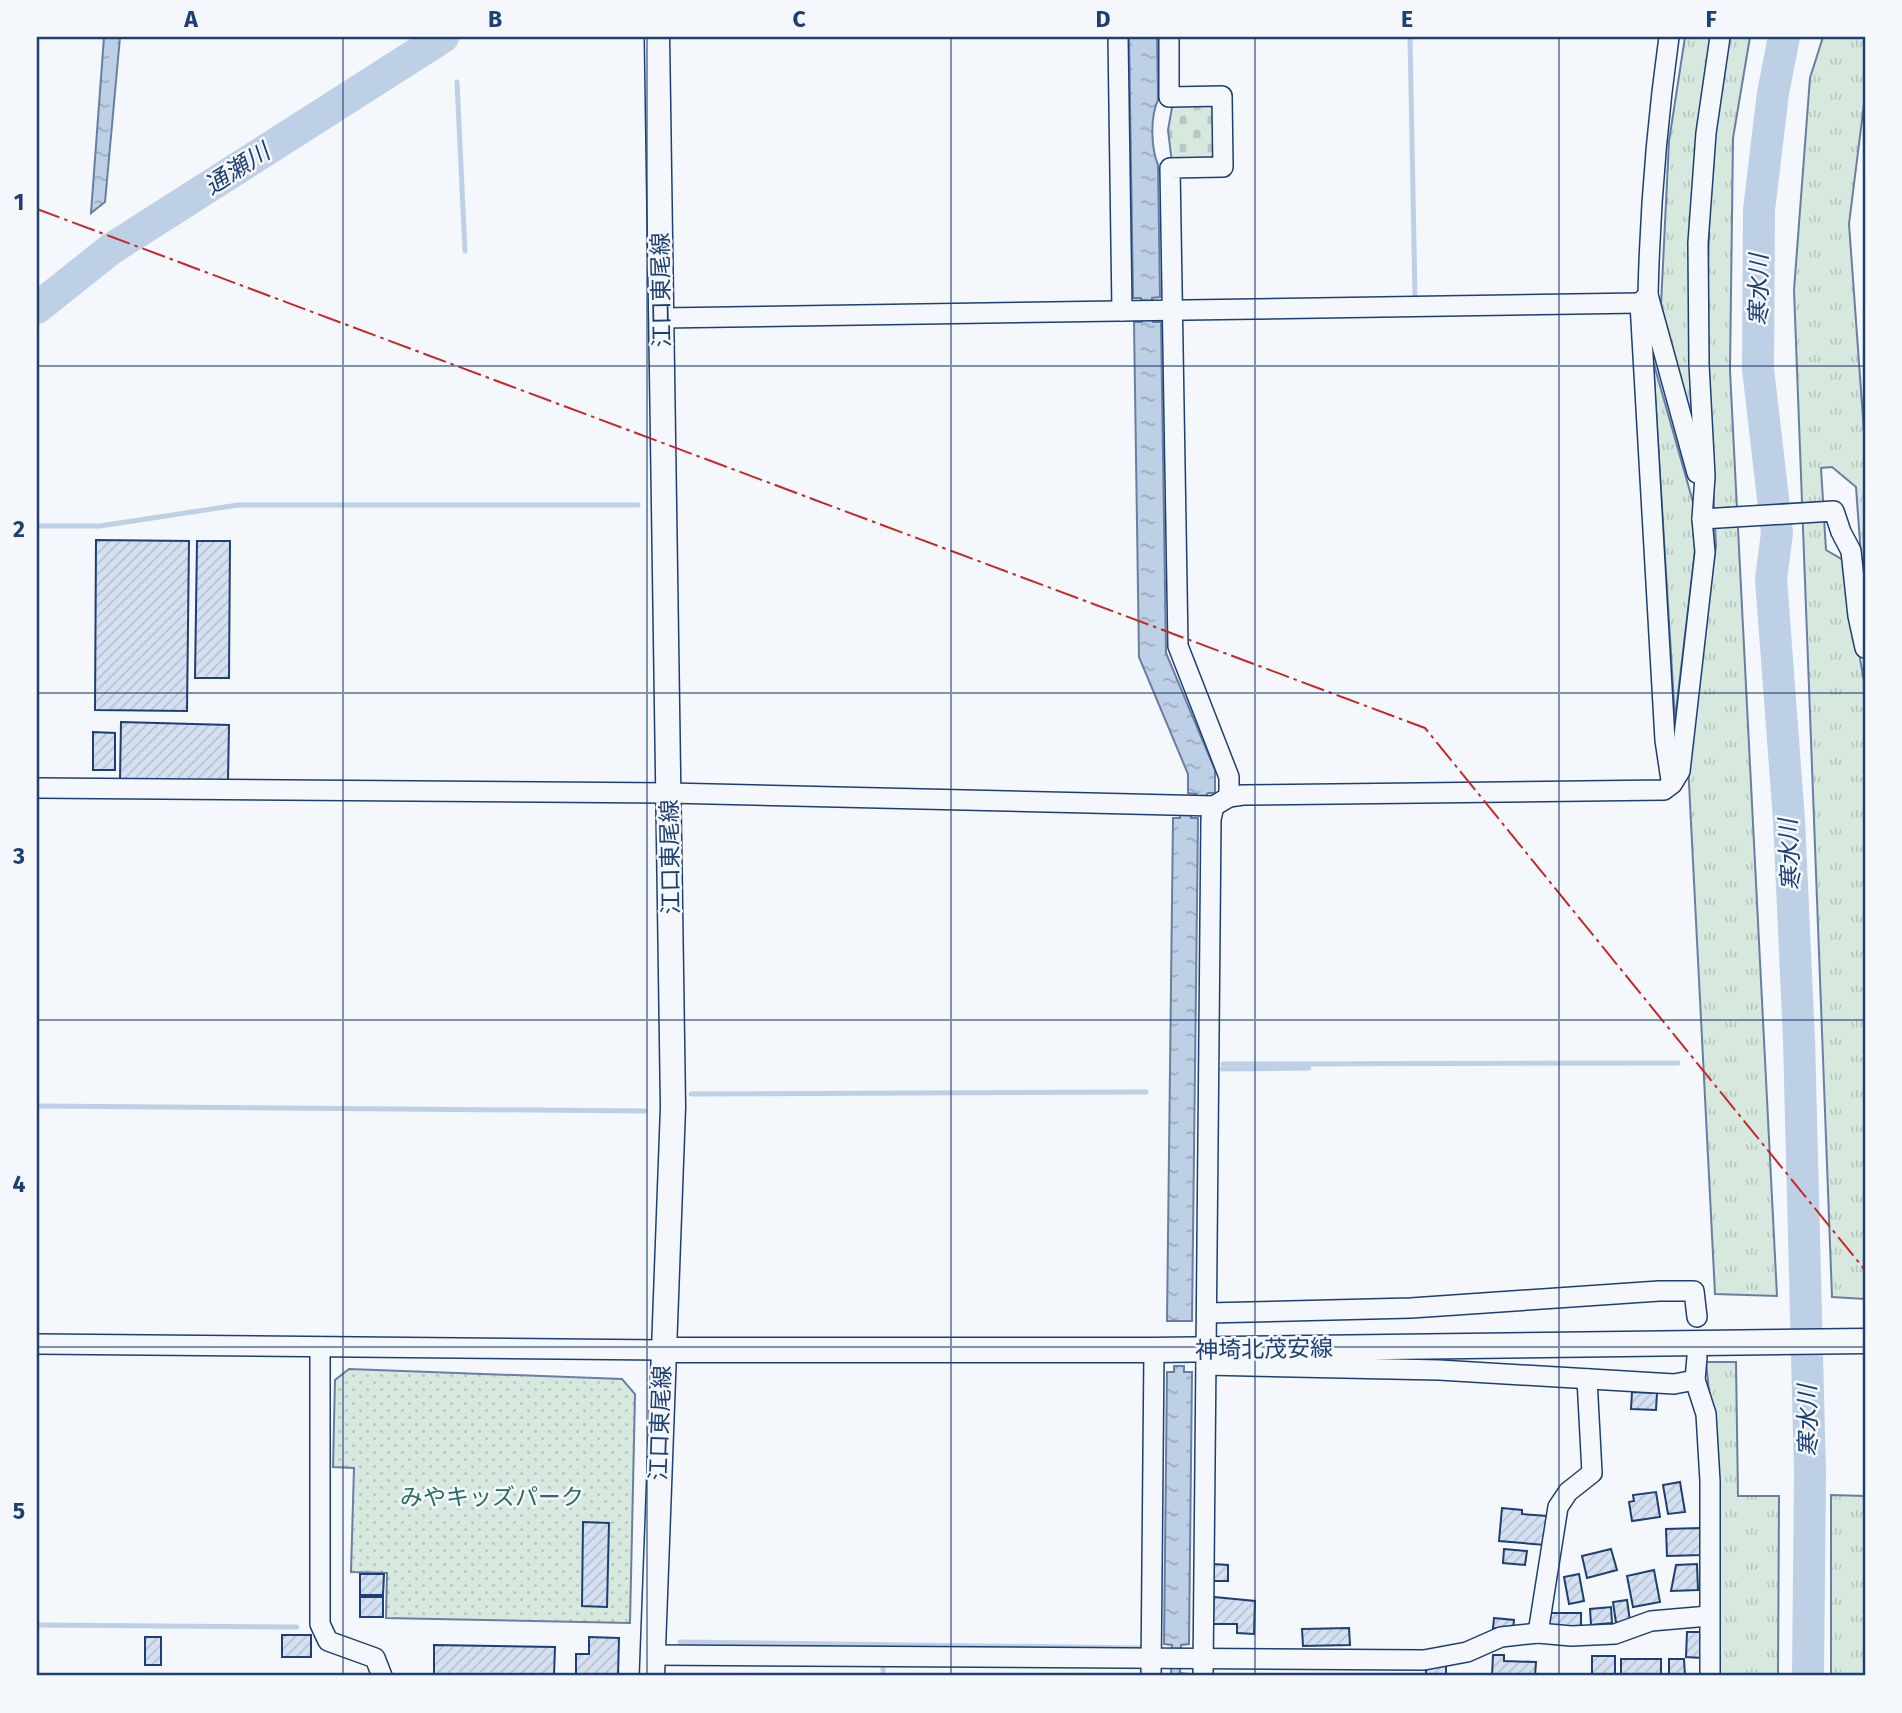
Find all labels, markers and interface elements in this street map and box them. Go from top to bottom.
text: A [183,5,198,33]
text: B [488,5,502,33]
text: C [792,5,806,33]
text: D [1096,5,1111,33]
text: E [1401,5,1413,33]
text: F [1705,5,1717,33]
water label: 通瀬川 [199,136,277,200]
text: 1 [14,188,24,216]
street label: 江口東尾線 [646,232,676,348]
water label: 寒水川 [1745,251,1773,326]
text: 2 [13,515,25,543]
street label: 江口東尾線 [655,799,685,915]
water label: 寒水川 [1774,815,1806,892]
text: 3 [12,842,25,870]
text: 4 [13,1170,26,1198]
street label: 神埼北茂安線 [1195,1334,1333,1364]
street label: 江口東尾線 [644,1365,676,1481]
water label: 寒水川 [1793,1382,1823,1457]
park label: みやキッズパーク [400,1483,584,1511]
text: 5 [13,1497,25,1525]

